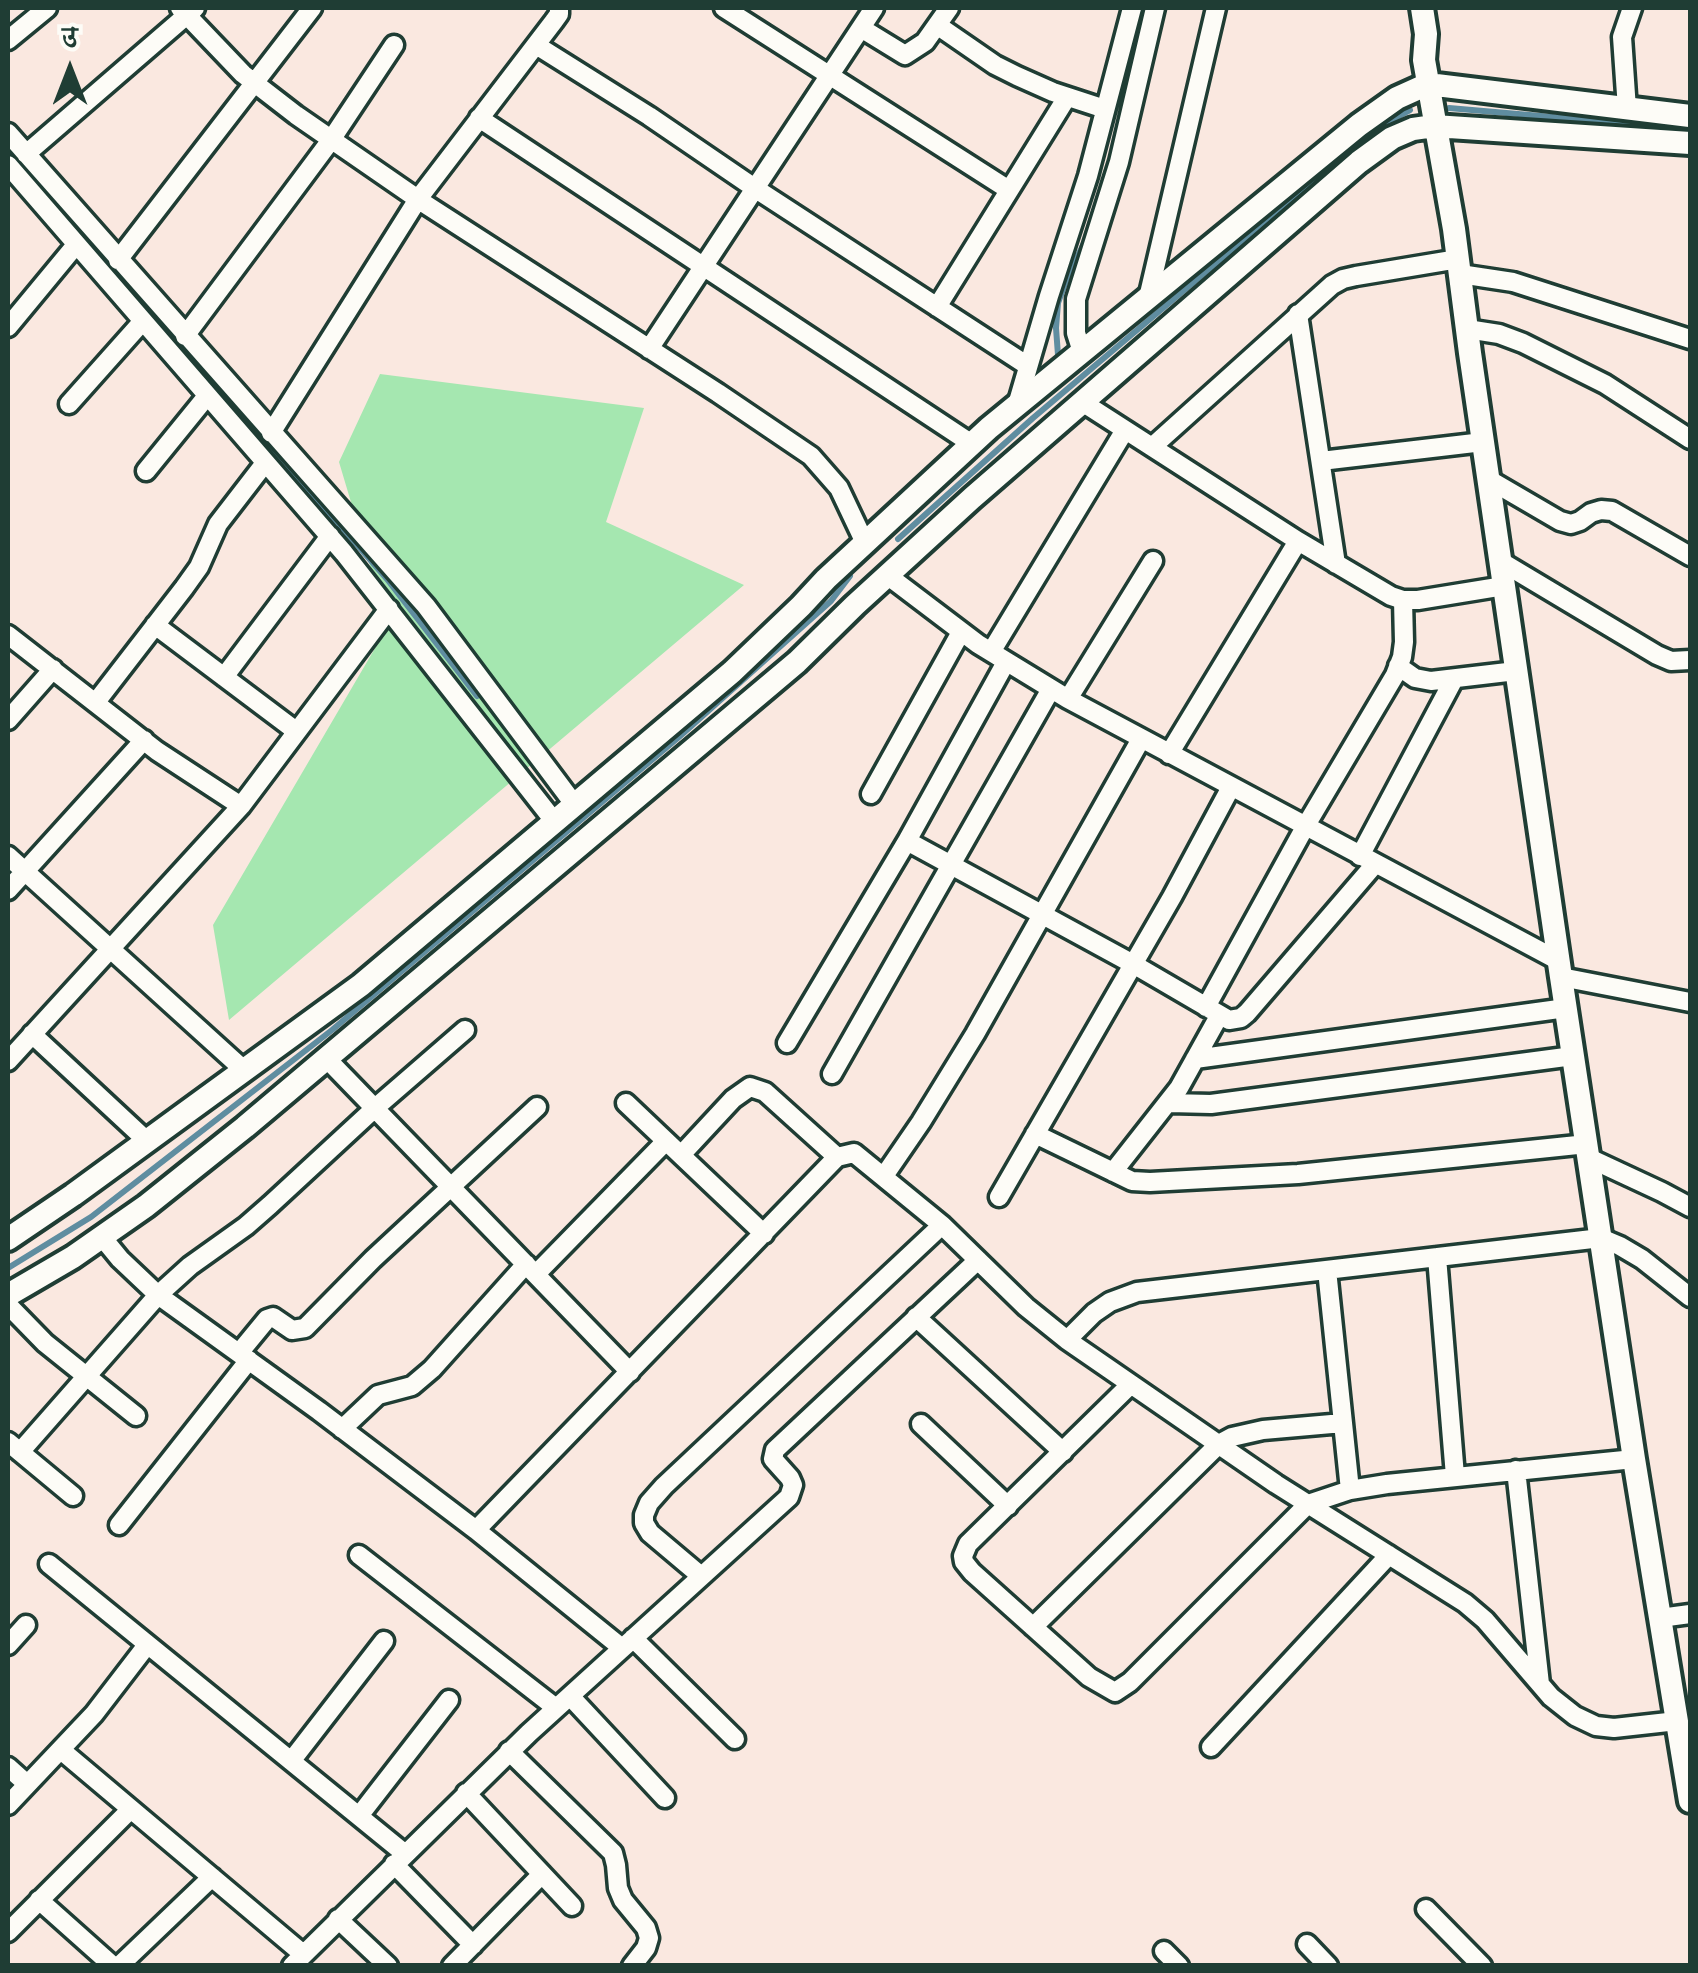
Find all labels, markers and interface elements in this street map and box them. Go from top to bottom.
north arrow [20,20,120,120]
text: उ [62,20,78,60]

